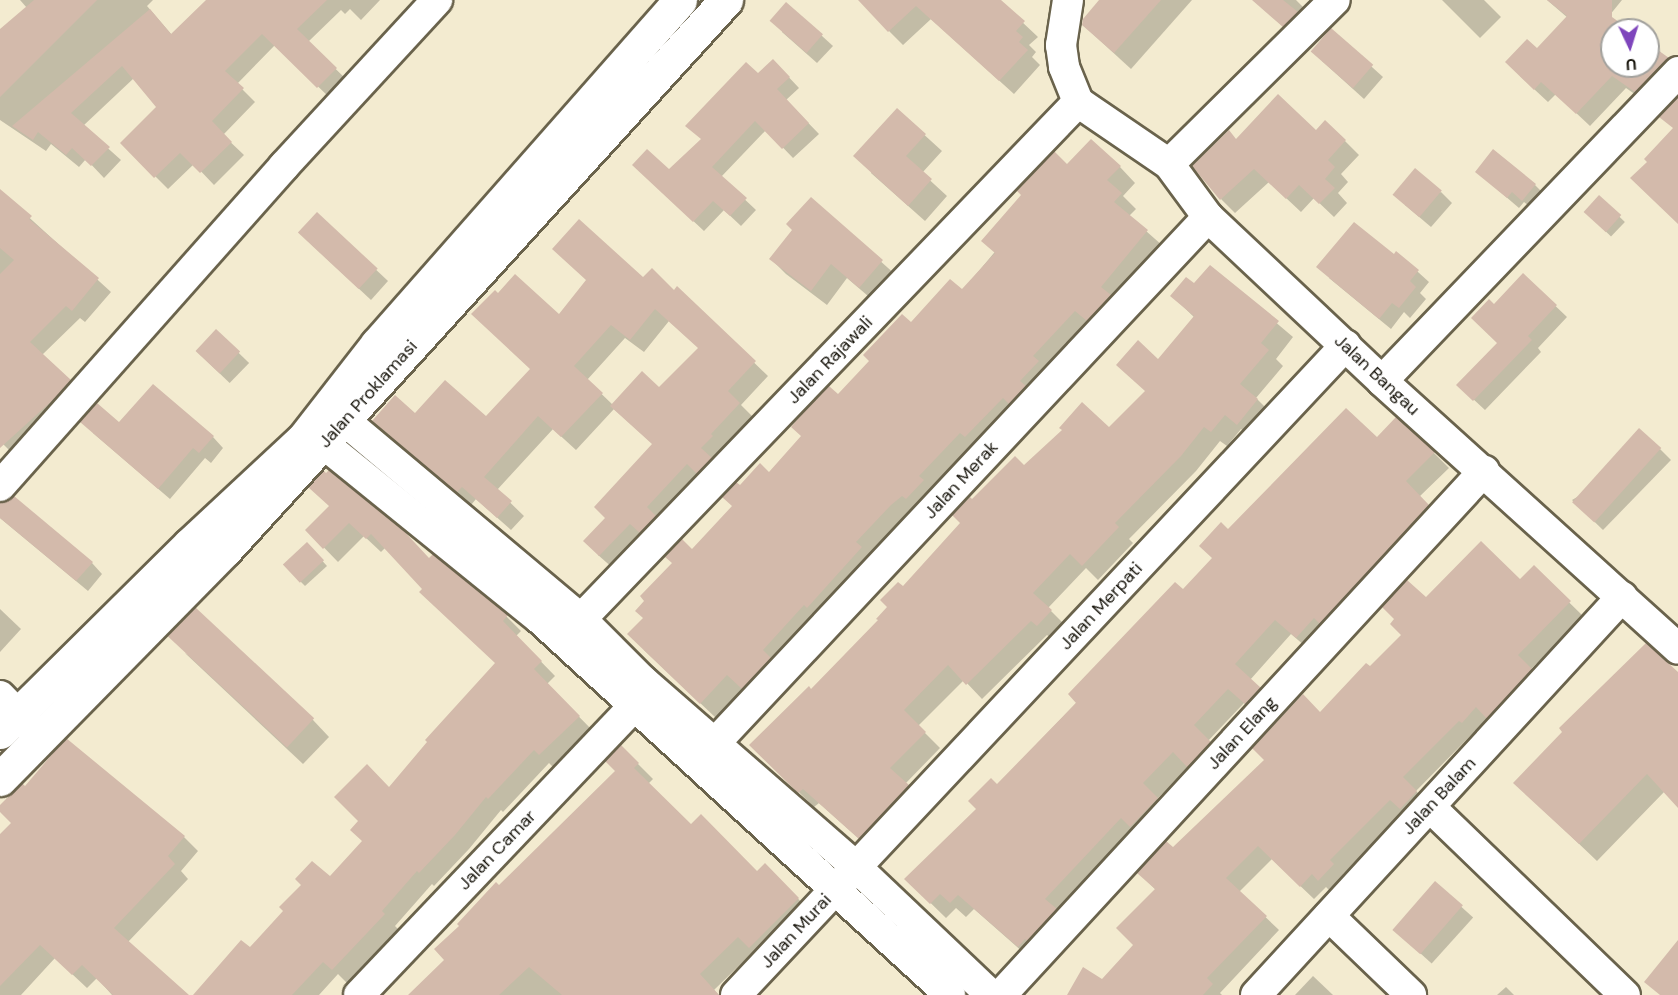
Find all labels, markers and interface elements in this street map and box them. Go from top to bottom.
north arrow [1600,18,1660,78]
text: U [1625,54,1637,75]
street label: Jalan Rajawali [783,312,877,408]
street label: Jalan Bangau [1330,330,1424,420]
street label: Jalan Proklamasi [314,336,422,452]
street label: Jalan Merak [919,437,1003,523]
street label: Jalan Merpati [1055,558,1147,654]
street label: Jalan Elang [1203,692,1281,774]
street label: Jalan Balam [1398,753,1480,839]
street label: Jalan Camar [453,805,541,895]
street label: Jalan Murai [756,889,836,973]

